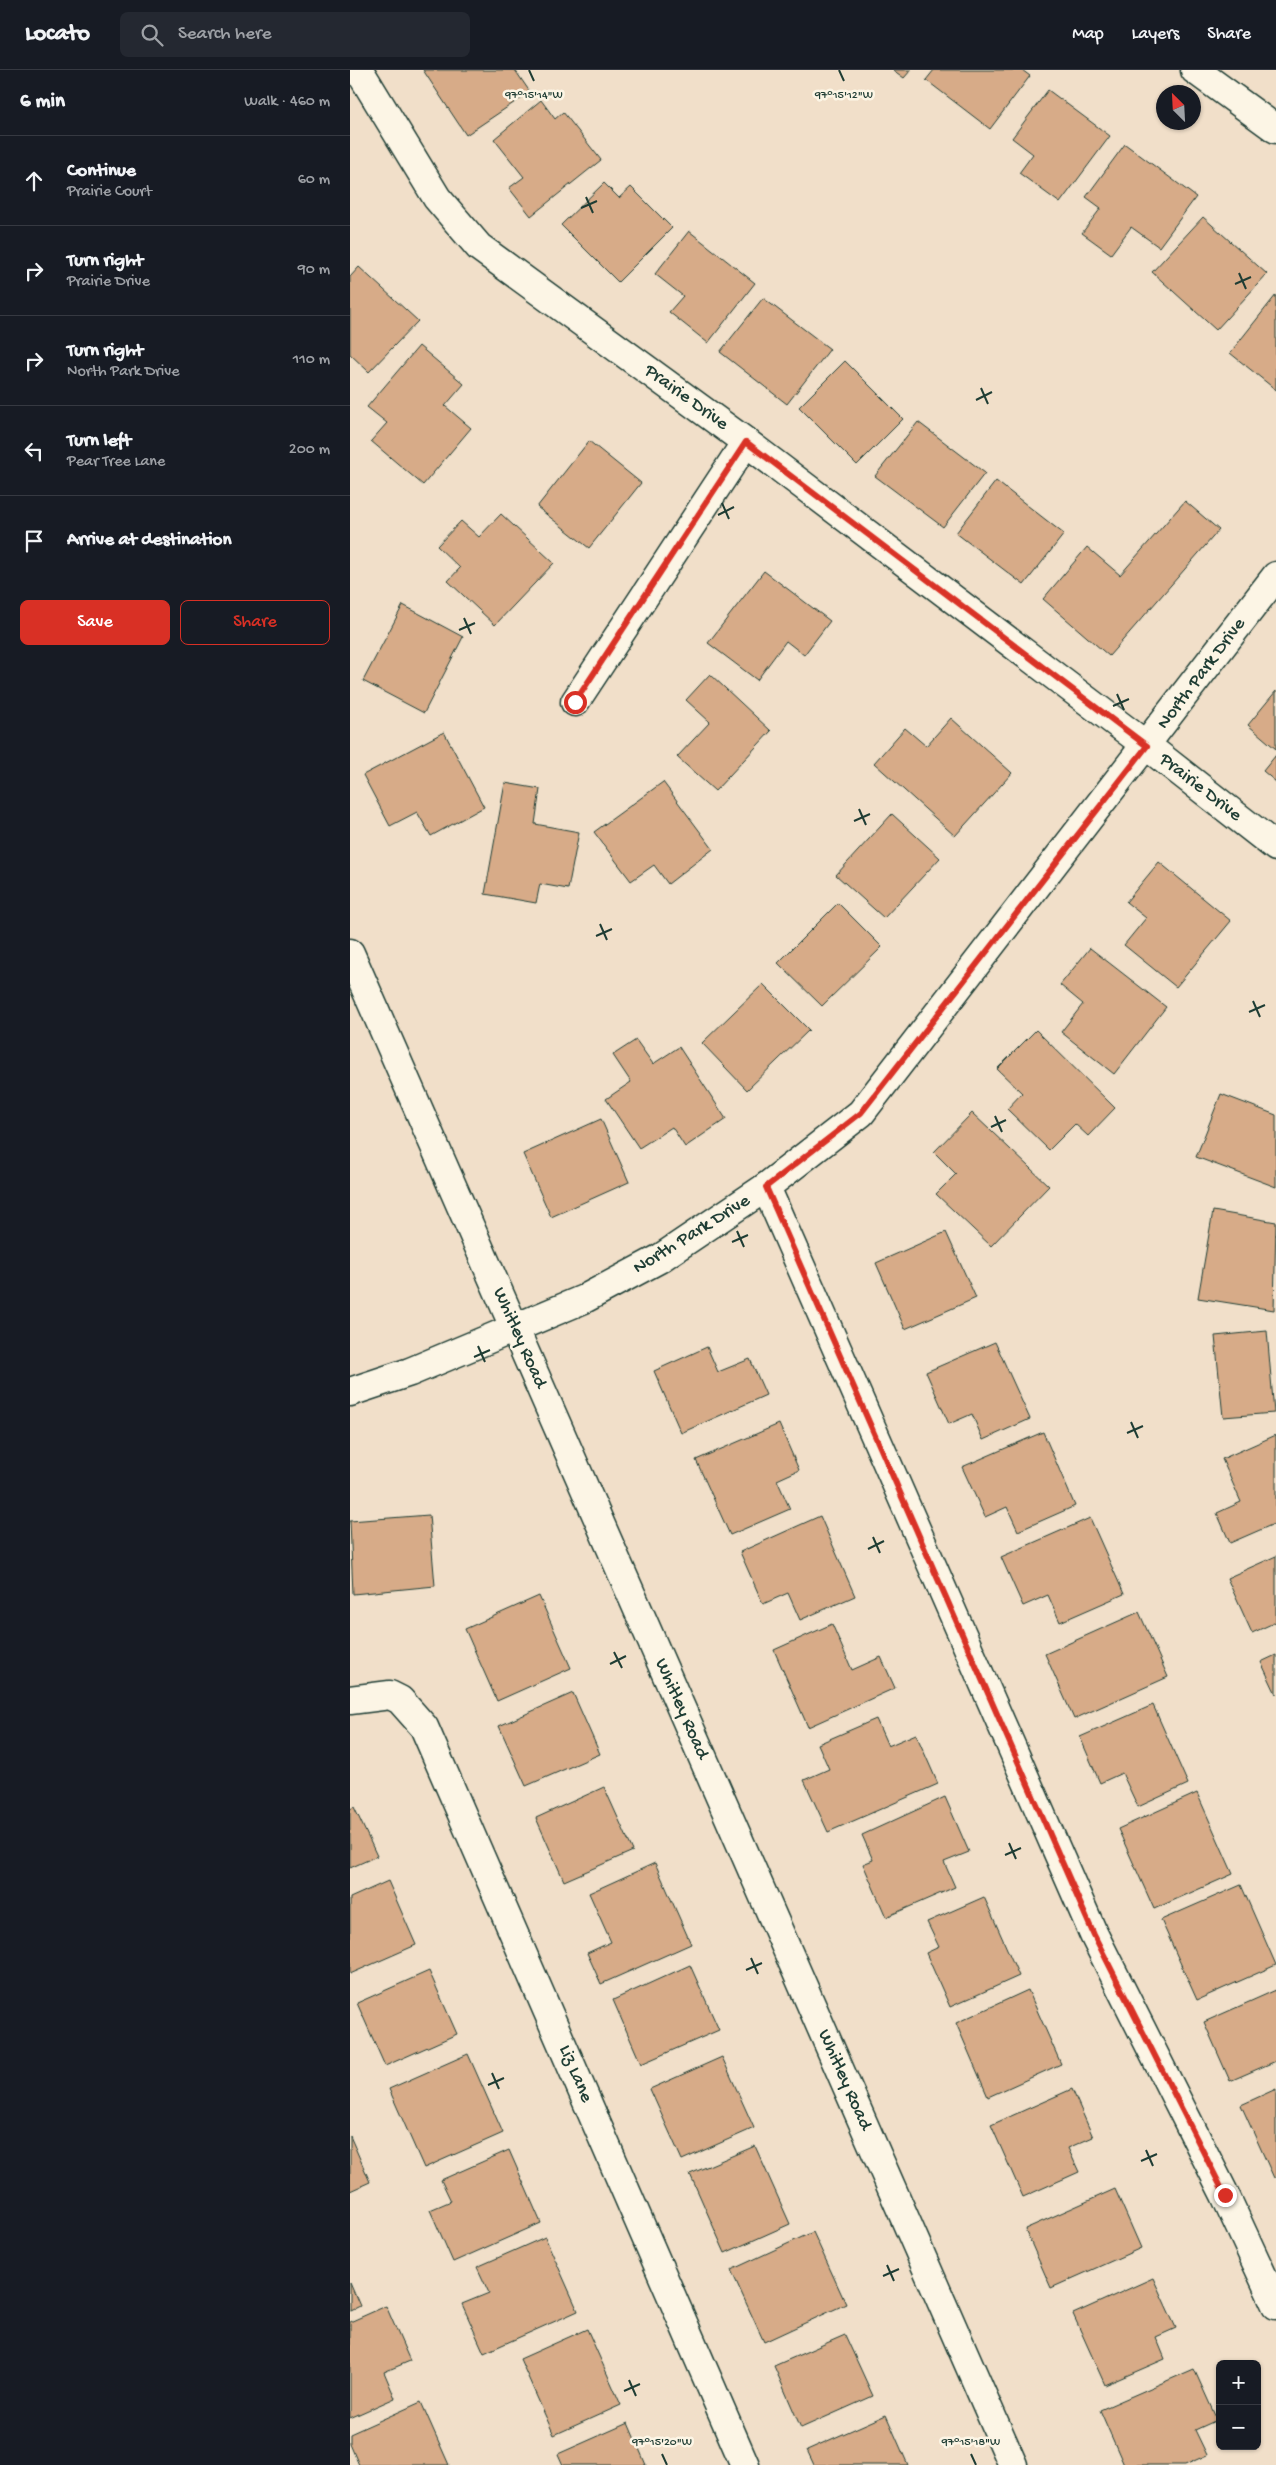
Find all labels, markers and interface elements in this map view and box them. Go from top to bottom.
search box [120,12,470,57]
text: Locato [25,20,90,49]
icon: search [138,21,166,49]
text: Search here [178,23,272,46]
text: Map [1072,24,1104,45]
text: Layers [1132,24,1179,45]
text: Share [1207,24,1251,45]
north arrow [1156,85,1201,130]
text: 97°15'14"W [504,89,563,103]
text: 97°15'12"W [814,89,873,103]
text: 6 min [20,90,65,115]
text: Walk · 460 m [244,93,330,112]
text: Continue [67,160,136,183]
icon: ahead [20,167,48,195]
text: 60 m [298,171,330,190]
text: Prairie Court [67,183,152,202]
text: Turn right [67,250,143,273]
icon: right [20,257,48,285]
text: 90 m [298,261,330,280]
text: Prairie Drive [67,273,150,292]
text: Turn right [67,340,143,363]
icon: right [20,347,48,375]
text: 110 m [293,351,330,370]
street label: Prairie Drive [639,359,733,436]
text: North Park Drive [67,363,180,382]
text: Turn left [67,430,131,453]
icon: left [20,437,48,465]
text: 200 m [289,441,330,460]
text: Pear Tree Lane [67,453,165,472]
icon: arrive [20,527,48,555]
text: Arrive at destination [67,529,231,552]
button: Save [20,600,170,645]
button: Share [180,600,330,645]
street label: North Park Drive [1153,614,1252,734]
route start [564,691,587,714]
street label: Prairie Drive [1153,748,1246,827]
street label: North Park Drive [629,1190,755,1280]
street label: Whitley Road [487,1284,552,1394]
street label: Whitley Road [649,1655,714,1765]
street label: Whitley Road [812,2026,877,2136]
street label: Liz Lane [553,2042,597,2106]
route end [1214,2184,1237,2207]
map controls [1216,2360,1261,2450]
button: + [1216,2360,1261,2405]
button: − [1216,2405,1261,2450]
text: 97°15'20"W [631,2436,692,2450]
text: 97°15'18"W [941,2436,1000,2450]

